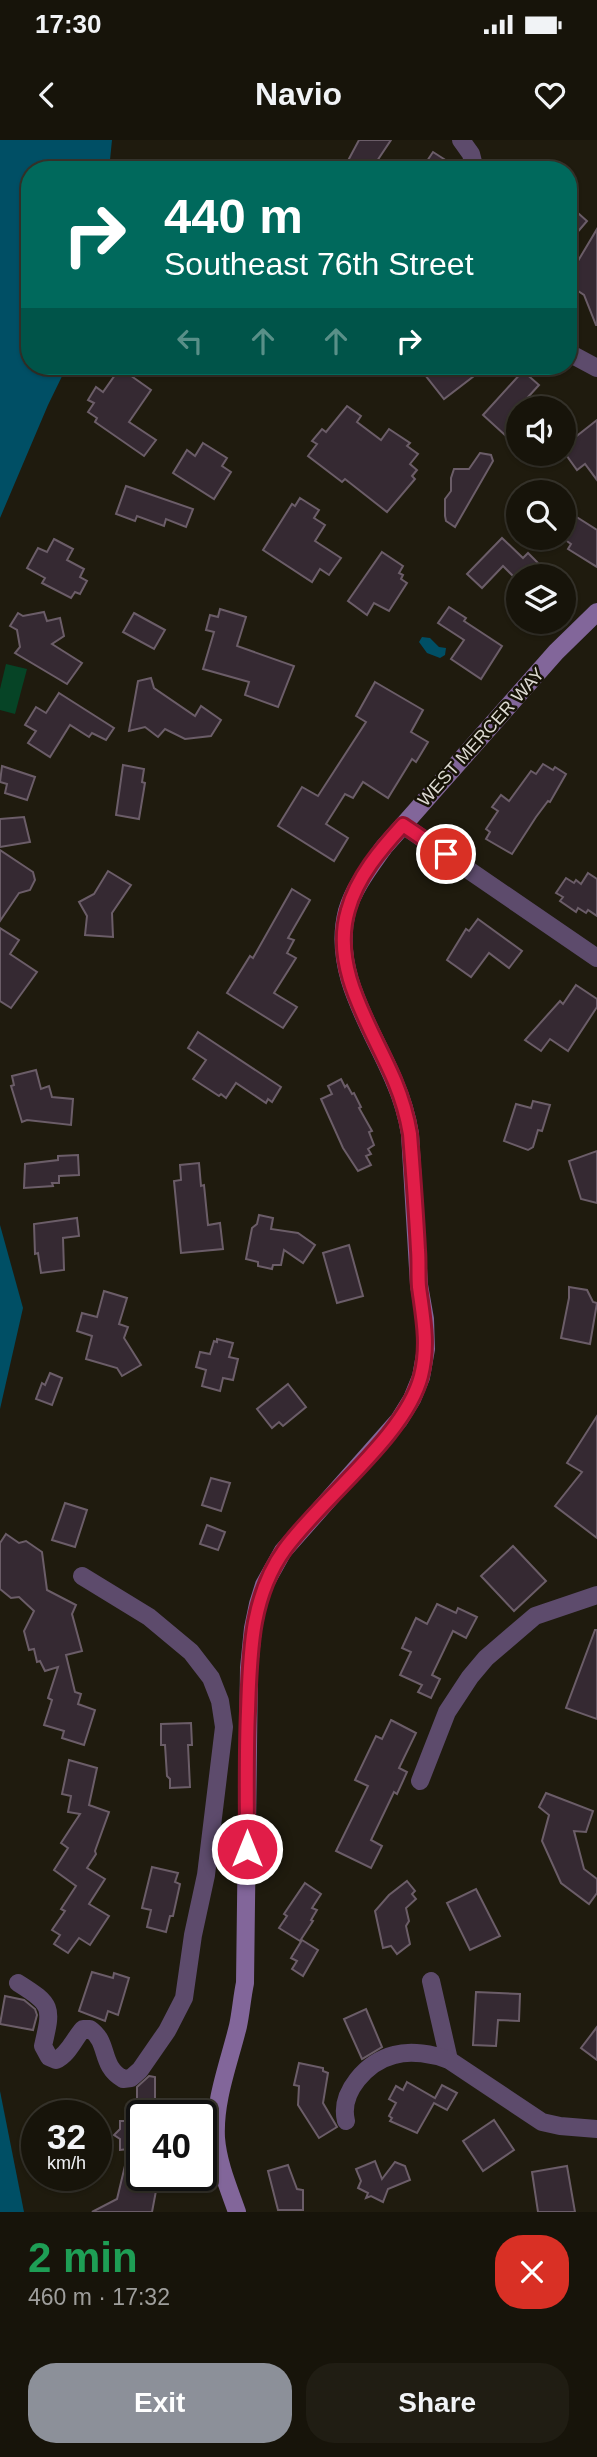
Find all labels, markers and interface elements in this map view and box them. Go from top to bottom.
text: 17:30 [35,9,102,39]
icon: back [28,76,66,114]
text: Navio [255,76,342,112]
icon: heart [531,76,569,114]
icon: right [49,189,140,280]
text: 440 m [164,189,303,243]
text: Southeast 76th Street [164,246,474,282]
icon: left [171,322,209,360]
icon: ahead [244,322,282,360]
icon: ahead [317,322,355,360]
icon: right [390,322,428,360]
map controls [506,396,576,634]
button: sound [506,396,576,466]
button: search [506,480,576,550]
button: layers [506,564,576,634]
street label: WEST MERCER WAY [414,664,548,810]
pin [416,824,476,884]
icon: arrive [427,835,465,873]
position arrow [210,1812,284,1886]
speed limit sign: 40 [126,2100,217,2191]
text: 32 [47,2117,86,2156]
text: km/h [47,2153,86,2173]
text: 2 min [28,2234,138,2281]
button: close [495,2235,569,2309]
text: 460 m · 17:32 [28,2284,170,2310]
button: Exit [28,2363,292,2443]
button: Share [306,2363,569,2443]

